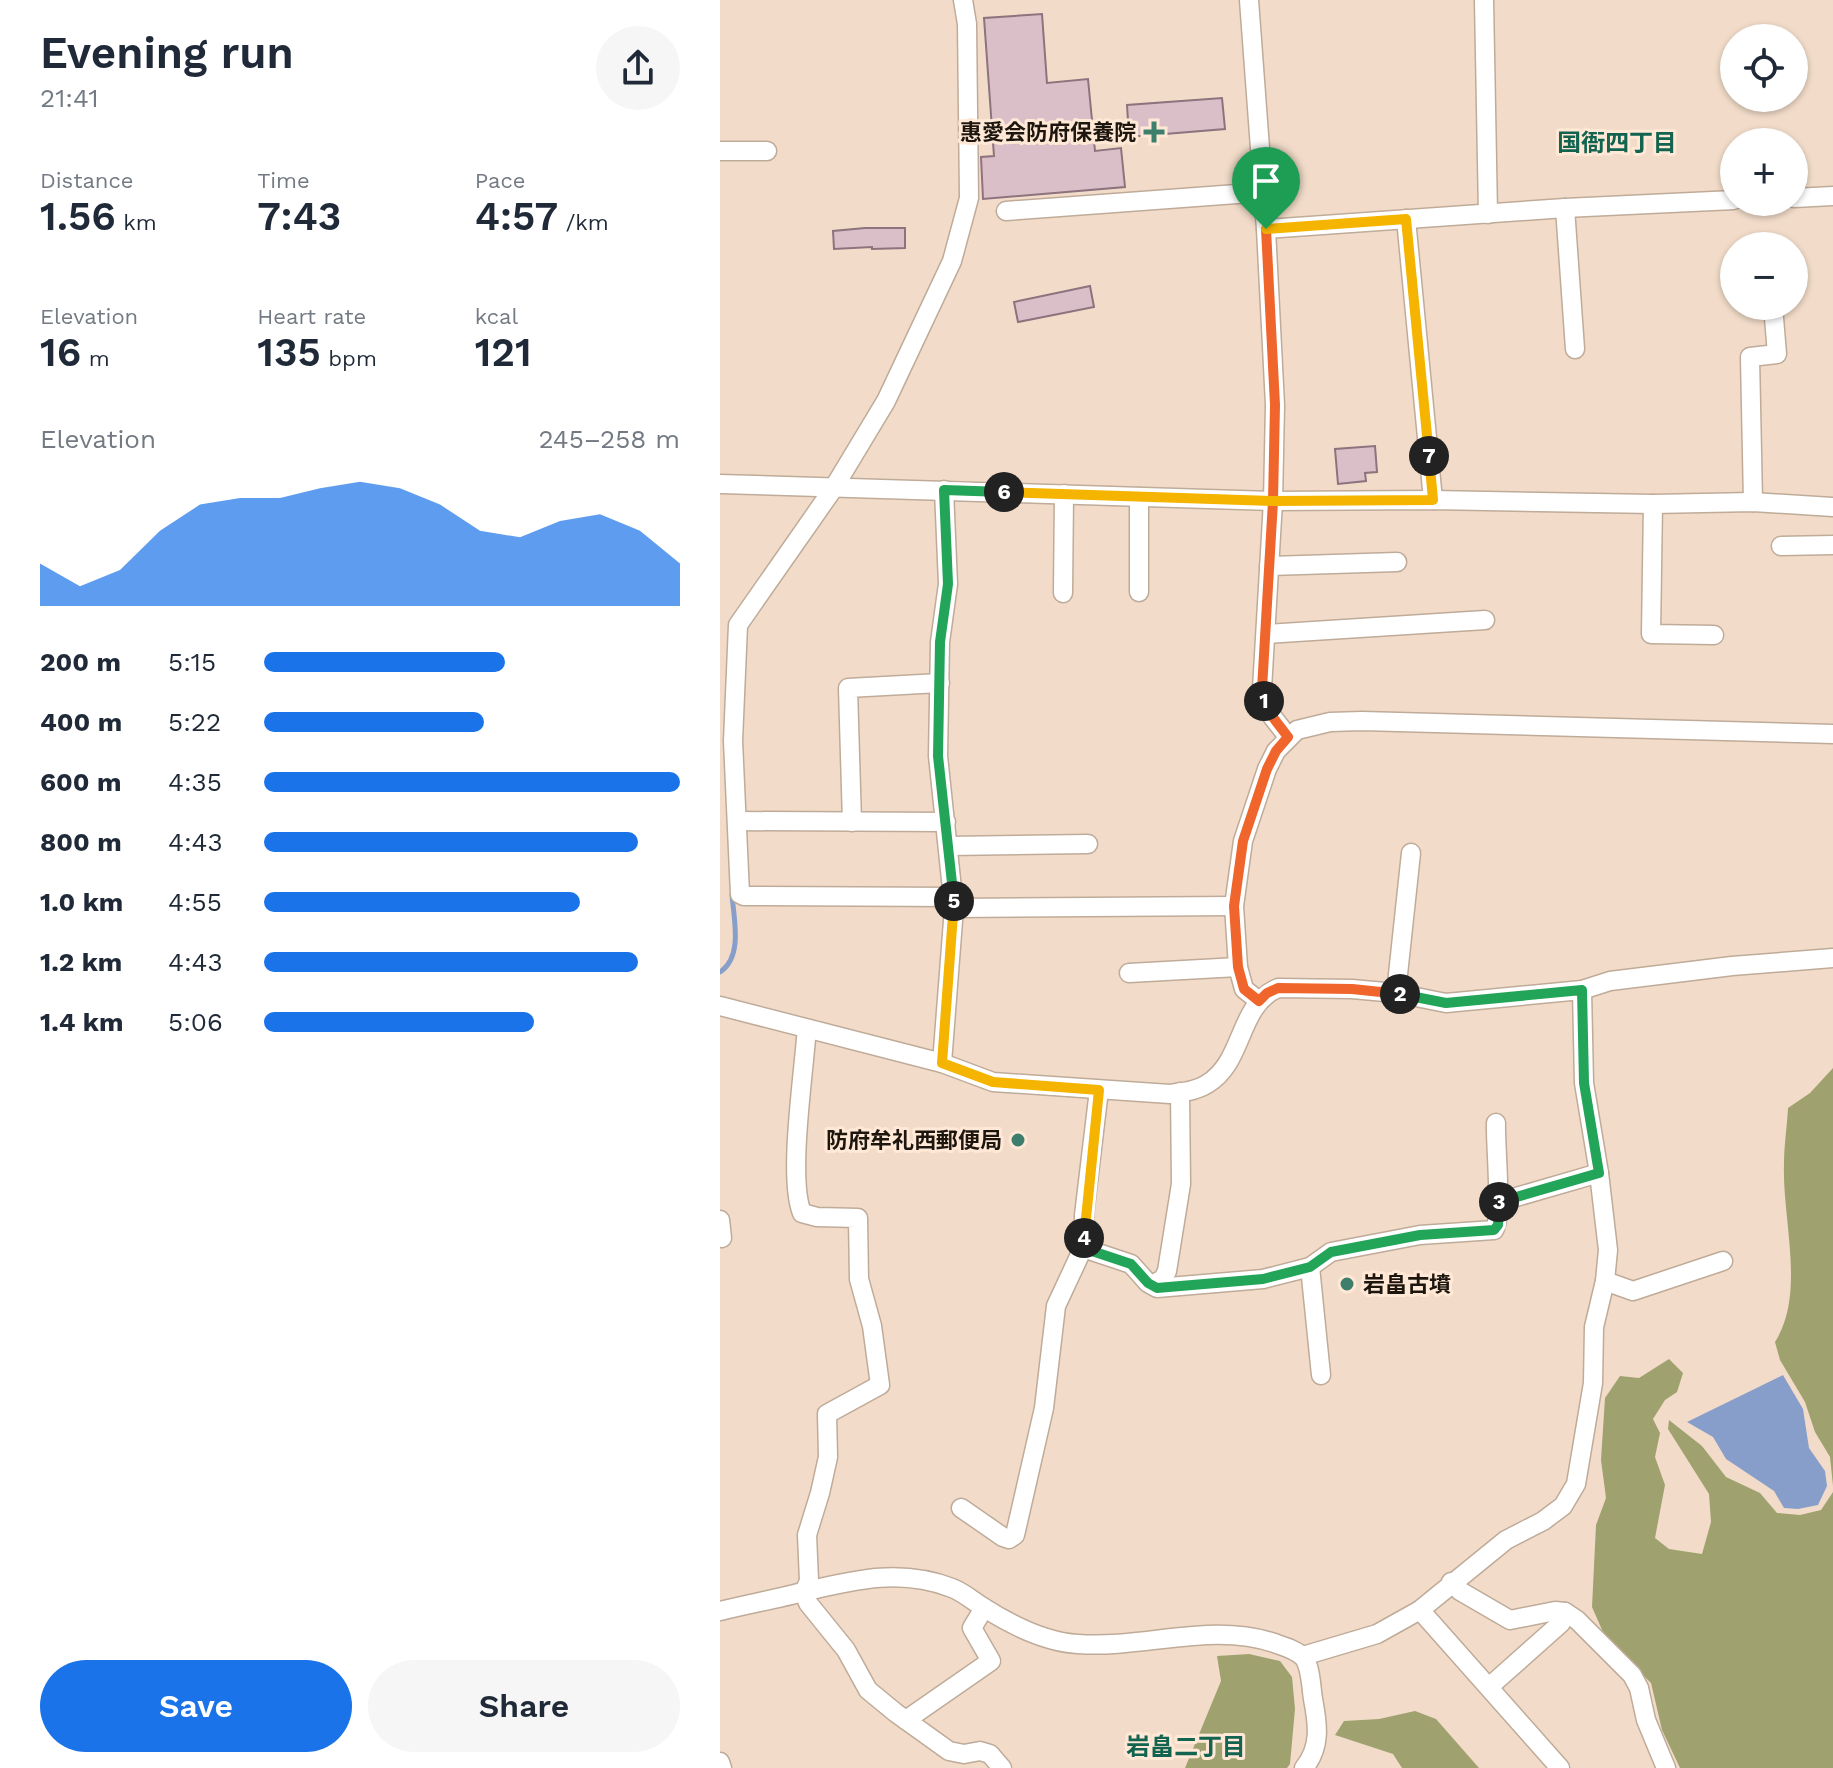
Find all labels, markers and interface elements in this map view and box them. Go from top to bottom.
map controls [1720,24,1808,320]
button: locate [1720,24,1808,112]
button: share [596,26,680,110]
text: Evening run [40,27,294,79]
text: 21:41 [40,83,99,113]
place label: 惠愛会防府保養院 [960,120,1136,145]
marker: 惠愛会防府保養院 [1143,121,1165,143]
button: + [1720,128,1808,216]
district label: 国衙四丁目 [1557,129,1677,157]
pin [1232,147,1300,229]
icon: arrive [1244,159,1288,203]
text: Distance [40,168,134,193]
text: Time [257,168,310,193]
text: Pace [475,168,526,193]
text: 1.56 [40,193,116,240]
text: 7:43 [257,193,341,240]
text: 4:57 [475,193,558,240]
text: km [116,210,157,235]
text: /km [558,210,609,235]
button: − [1720,232,1808,320]
text: Elevation [40,304,138,329]
text: Heart rate [257,304,366,329]
text: kcal [475,304,518,329]
text: 16 [40,329,81,376]
text: 135 [257,329,321,376]
text: 121 [475,329,532,376]
text: m [81,346,110,371]
text: bpm [321,346,377,371]
text: Elevation [40,424,156,454]
text: 245–258 m [538,424,680,454]
pin: 7 [1409,436,1449,476]
text: 7 [1422,443,1436,468]
pin: 6 [984,472,1024,512]
text: 6 [997,479,1011,504]
text: 200 m [40,647,121,677]
text: 5:15 [168,647,216,677]
pin: 1 [1244,681,1284,721]
text: 1 [1259,688,1269,713]
text: 400 m [40,707,122,737]
text: 5:22 [168,707,221,737]
text: 600 m [40,767,121,797]
text: 4:35 [168,767,222,797]
text: 800 m [40,827,122,857]
text: 4:43 [168,827,223,857]
pin: 5 [934,881,974,921]
text: 1.0 km [40,887,123,917]
text: 4:55 [168,887,222,917]
text: 5 [948,888,960,913]
text: 1.2 km [40,947,122,977]
text: 4:43 [168,947,223,977]
pin: 2 [1380,974,1420,1014]
text: 2 [1393,981,1407,1006]
text: 1.4 km [40,1007,124,1037]
text: 5:06 [168,1007,223,1037]
place label: 防府牟礼西郵便局 [826,1128,1002,1153]
marker: 防府牟礼西郵便局 [1009,1131,1027,1149]
pin: 3 [1479,1182,1519,1222]
text: 3 [1492,1189,1506,1214]
pin: 4 [1064,1218,1104,1258]
text: 4 [1077,1225,1091,1250]
place label: 岩畠古墳 [1363,1272,1451,1297]
marker: 岩畠古墳 [1338,1275,1356,1293]
button: Save [40,1660,352,1752]
button: Share [368,1660,680,1752]
district label: 岩畠二丁目 [1126,1733,1246,1761]

